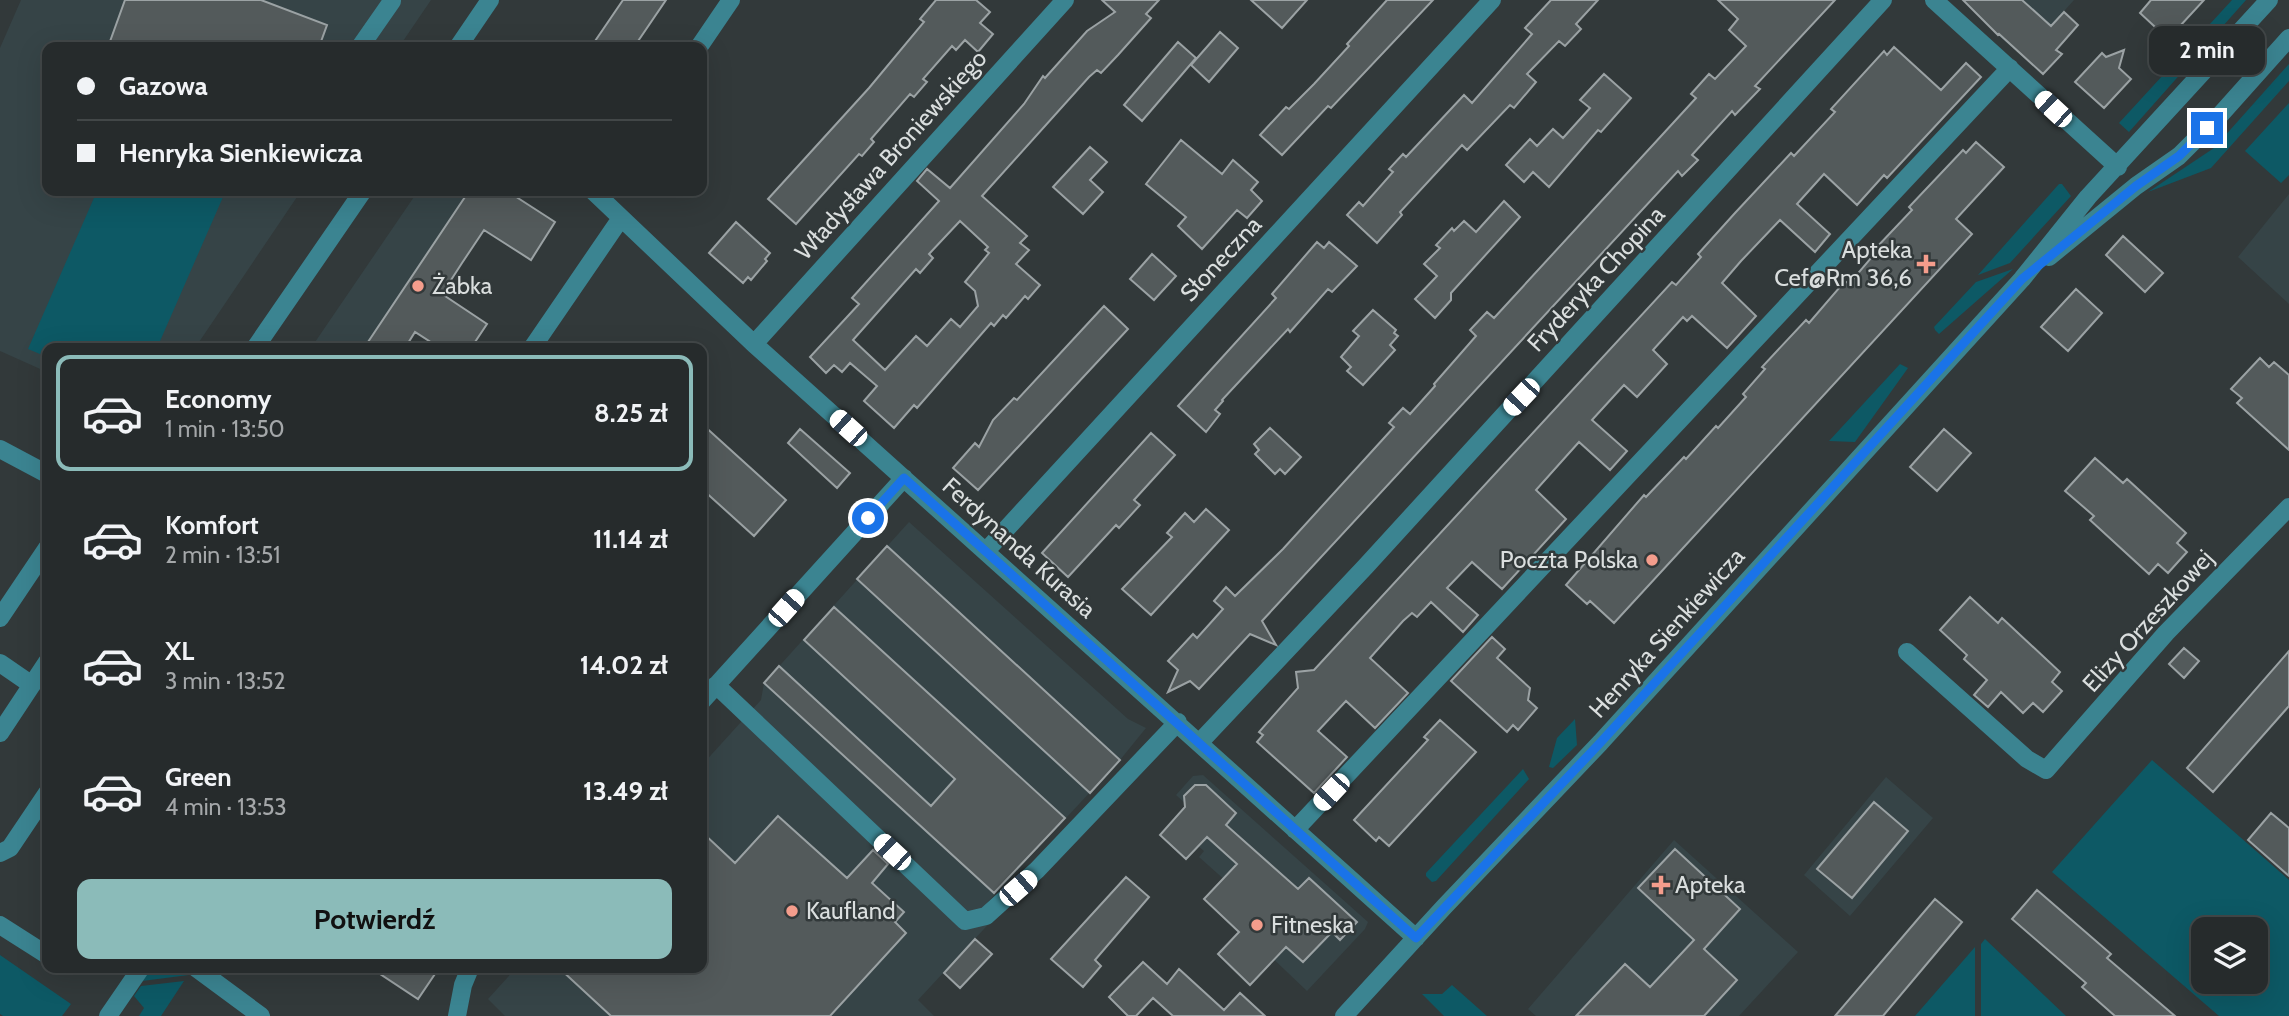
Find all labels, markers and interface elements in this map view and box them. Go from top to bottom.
callout: 2 min [2149,26,2265,76]
text: 2 min [2179,36,2235,64]
street label: Władysława Broniewskiego [789,44,993,266]
text: Gazowa [119,70,208,102]
car [2031,87,2076,131]
route end [2191,112,2223,144]
text: Henryka Sienkiewicza [119,137,363,169]
street label: Fryderyka Chopina [1521,200,1671,357]
street label: Słoneczna [1174,210,1268,307]
place label: Apteka Cef@Rm 36,6 [1774,235,1912,292]
marker: Apteka Cef@Rm 36,6 [1918,256,1934,272]
place label: Żabka [432,271,493,300]
marker: Żabka [410,278,426,294]
car [1499,374,1544,420]
icon: car [81,382,144,445]
text: Economy [165,383,271,415]
text: 8.25 zł [594,397,668,429]
car [826,406,871,450]
text: 1 min · 13:50 [165,415,285,443]
street label: Ferdynanda Kurasia [937,471,1102,624]
route start [852,502,884,534]
icon: car [81,508,144,571]
text: Komfort [165,509,259,541]
text: 11.14 zł [593,523,668,555]
text: 2 min · 13:51 [165,541,281,569]
street label: Henryka Sienkiewicza [1583,541,1751,724]
street label: Elizy Orzeszkowej [2076,544,2219,698]
place label: Poczta Polska [1500,545,1638,574]
marker: Poczta Polska [1644,552,1660,568]
car [765,585,808,631]
icon: car [81,634,144,697]
text: XL [165,635,194,667]
text: 14.02 zł [580,649,668,681]
text: 3 min · 13:52 [165,667,286,695]
icon: car [81,760,144,823]
text: Green [165,761,232,793]
car [1309,769,1354,815]
text: 13.49 zł [583,775,668,807]
text: 4 min · 13:53 [165,793,287,821]
car [870,830,915,874]
car [996,866,1041,910]
place label: Apteka [1675,870,1746,899]
marker: Apteka [1653,877,1669,893]
button: Potwierdź [77,879,672,959]
place label: Kaufland [806,896,896,925]
marker: Kaufland [784,903,800,919]
place label: Fitneska [1271,910,1355,939]
marker: Fitneska [1249,917,1265,933]
map controls [2191,917,2268,994]
button: layers [2191,917,2268,994]

